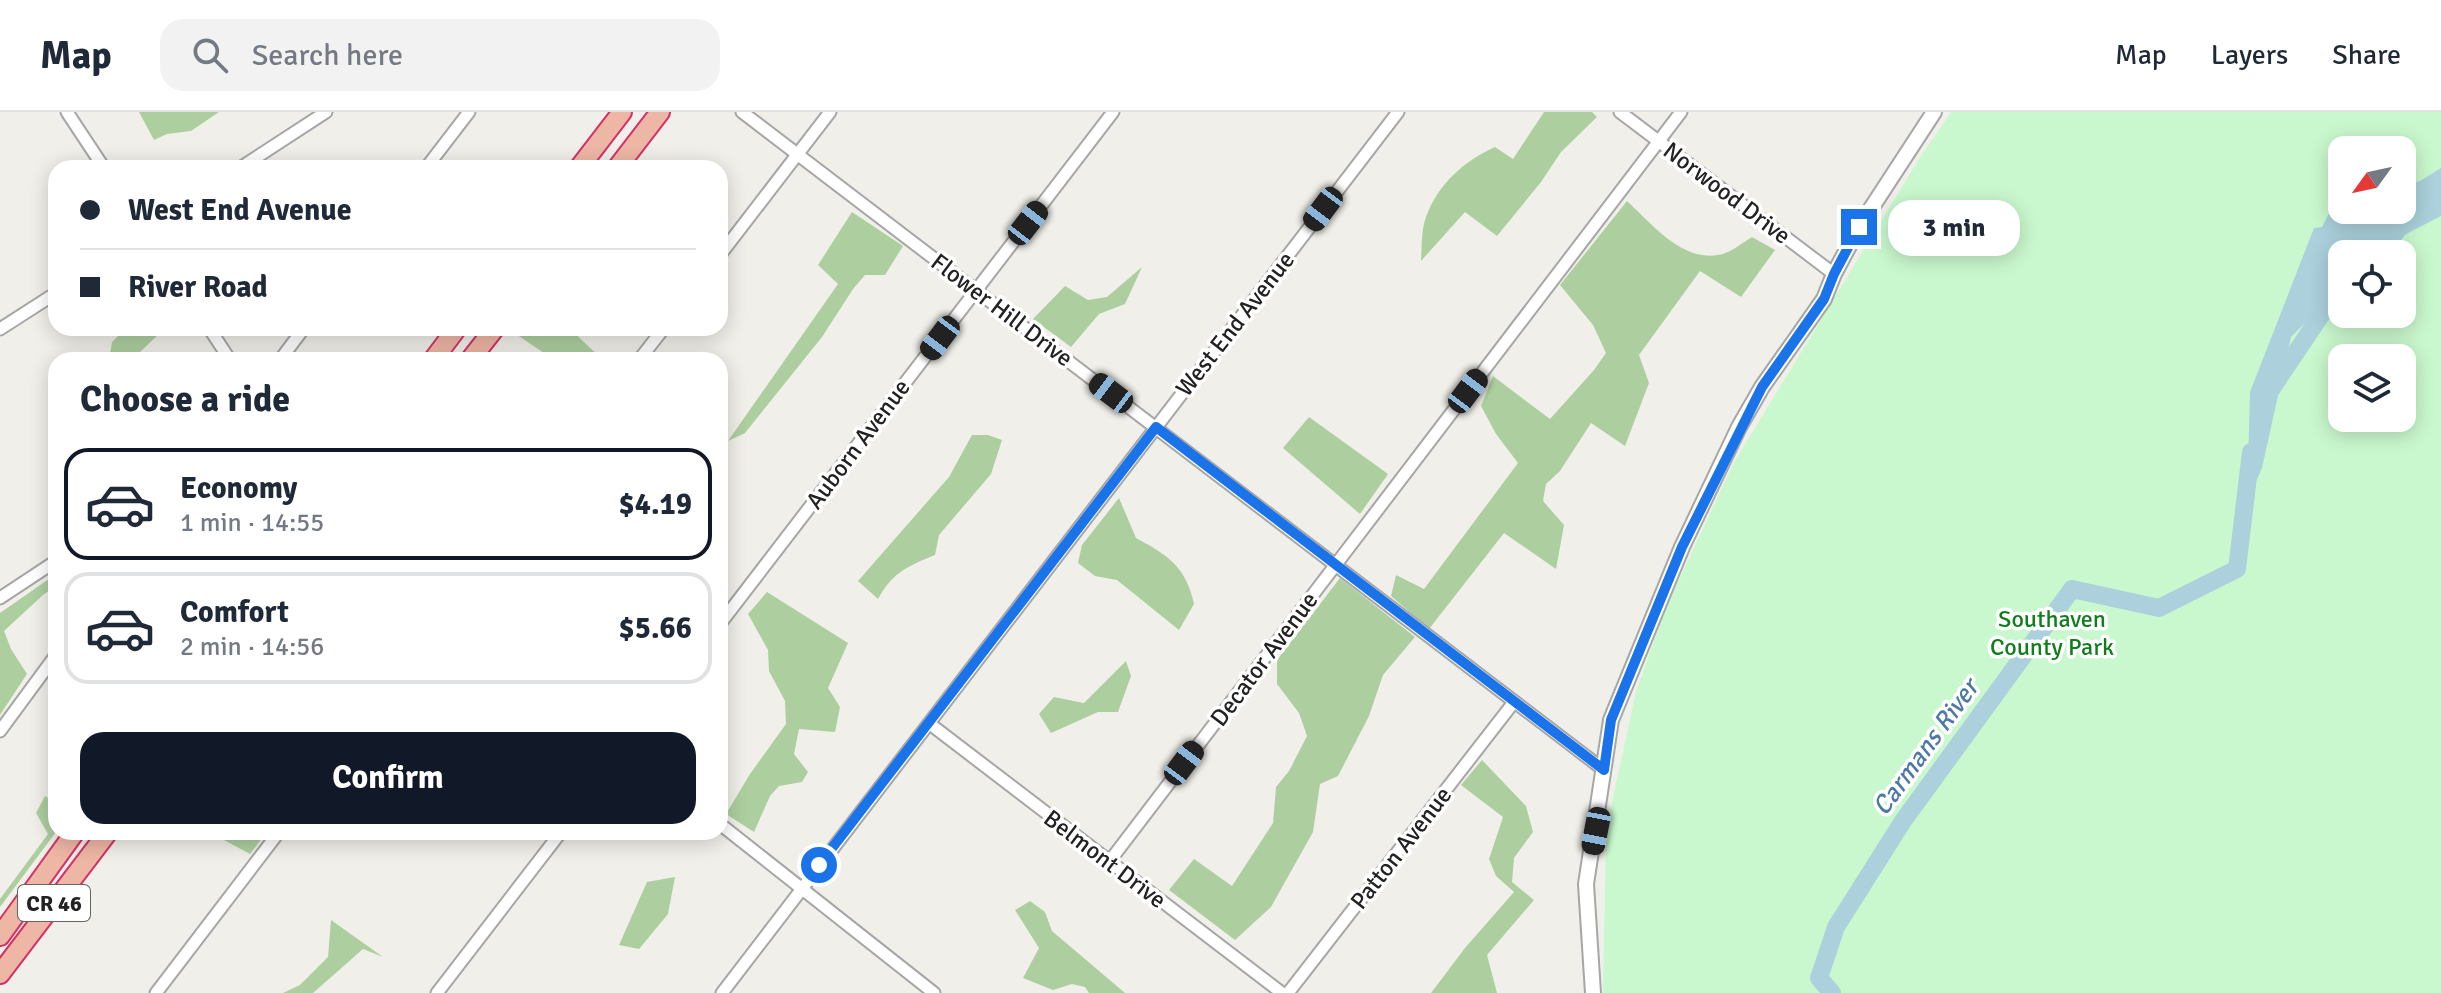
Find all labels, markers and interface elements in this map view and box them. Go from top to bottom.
search box [160,19,720,91]
text: Map [40,32,112,79]
icon: search [188,33,232,77]
text: Search here [252,37,403,74]
text: Map [2115,38,2167,72]
text: Layers [2211,38,2288,72]
text: Share [2332,38,2401,72]
street label: Norwood Drive [1657,135,1797,251]
north arrow [2328,136,2416,224]
map controls [2328,136,2416,432]
car [1299,183,1347,235]
text: West End Avenue [128,192,352,229]
car [1004,197,1052,249]
callout: 3 min [1887,199,2019,255]
route end [1841,209,1877,245]
text: 3 min [1923,212,1985,244]
button: locate [2328,240,2416,328]
street label: West End Avenue [1169,246,1301,402]
street label: Flower Hill Drive [925,247,1079,373]
text: River Road [128,269,268,306]
car [916,312,964,364]
button: layers [2328,344,2416,432]
car [1444,365,1492,417]
car [1085,369,1137,417]
street label: Auborn Avenue [799,373,917,515]
text: Choose a ride [80,377,290,422]
icon: car [84,468,156,540]
text: Economy [180,470,297,507]
text: $4.19 [619,486,692,523]
text: 1 min · 14:55 [180,507,324,539]
street label: Decator Avenue [1204,586,1324,732]
icon: car [84,592,156,664]
text: Comfort [180,594,289,631]
park label: Southaven County Park [1990,604,2114,662]
text: $5.66 [619,610,692,647]
text: 2 min · 14:56 [180,631,324,663]
water label: Carmans River [1866,671,1988,822]
button: Confirm [80,732,696,824]
car [1160,737,1208,789]
street label: Patton Avenue [1344,781,1458,915]
street label: Belmont Drive [1038,803,1172,915]
car [1580,805,1612,857]
route start [801,847,837,883]
road number: CR 46 [18,885,90,921]

